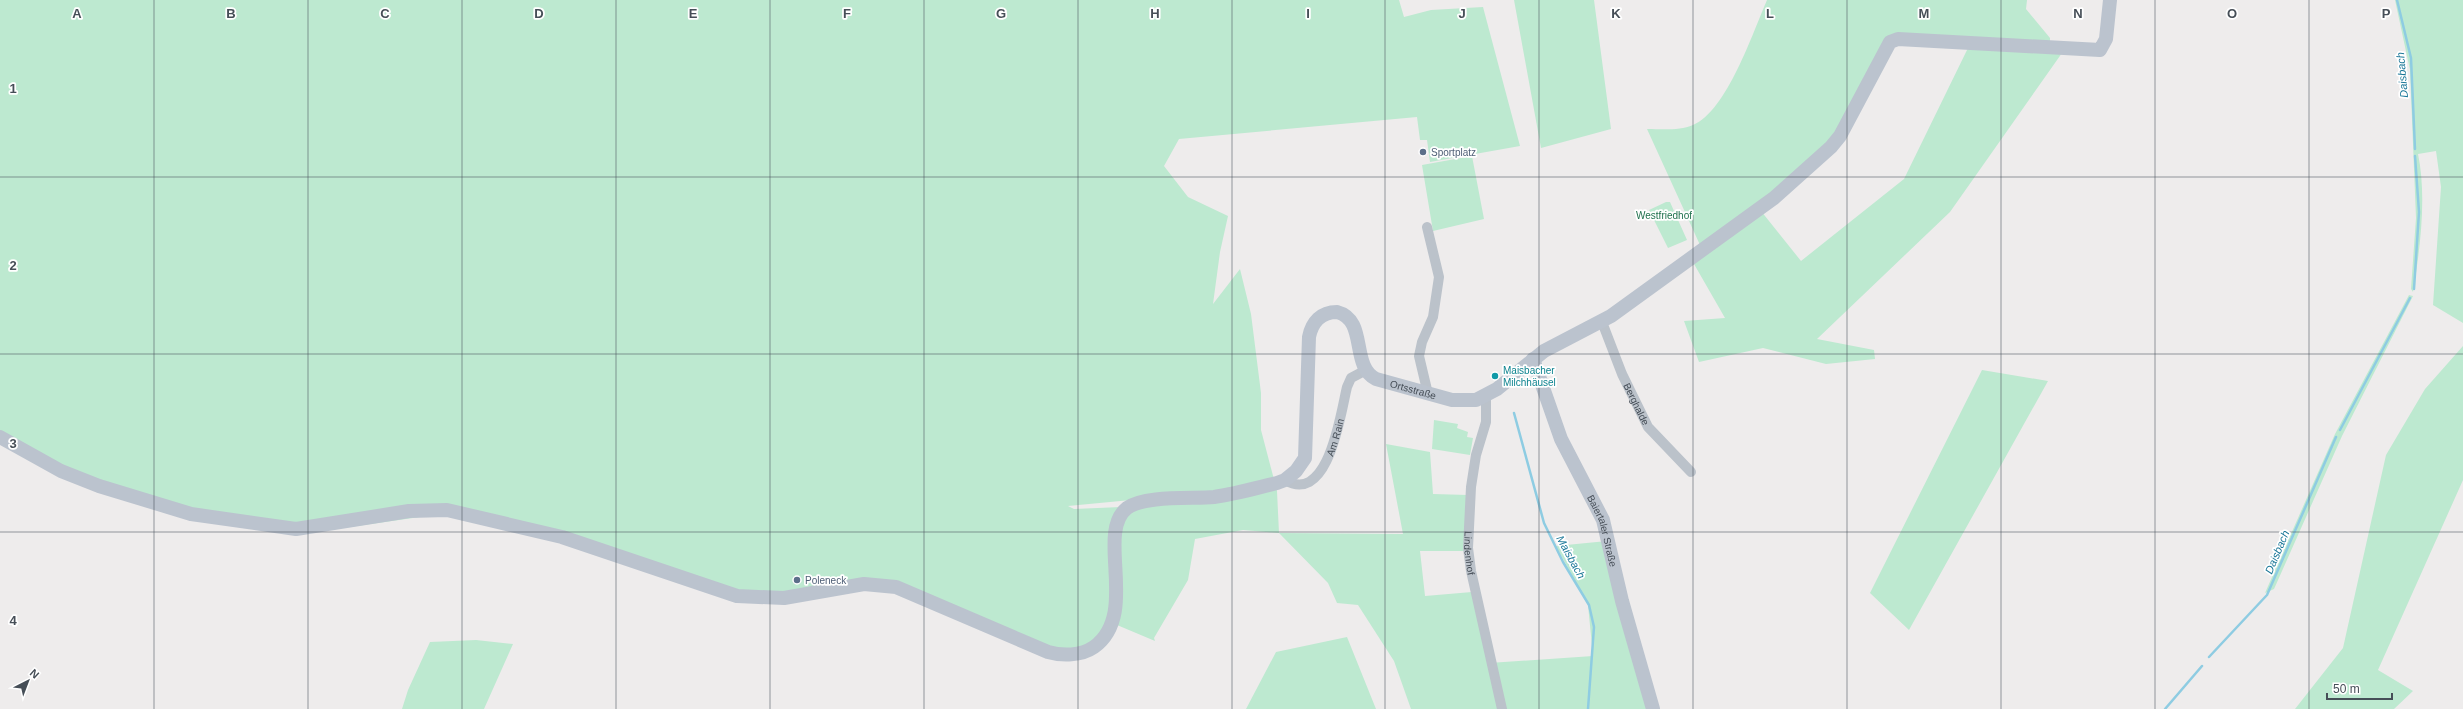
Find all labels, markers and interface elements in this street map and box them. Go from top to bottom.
text: A [72,6,82,21]
text: B [226,6,236,21]
text: C [380,6,390,21]
text: D [534,6,544,21]
text: E [689,6,698,21]
text: F [843,6,851,21]
text: G [996,6,1006,21]
text: H [1150,6,1160,21]
text: I [1306,6,1310,21]
text: J [1458,6,1466,21]
text: K [1611,6,1621,21]
text: L [1766,6,1774,21]
text: M [1919,6,1929,21]
text: N [2073,6,2083,21]
text: O [2227,6,2237,21]
text: P [2382,6,2391,21]
water label: Daisbach [2394,52,2410,98]
text: 1 [9,81,17,96]
marker: Sportplatz [1418,147,1428,157]
place label: Sportplatz [1431,147,1476,158]
park label: Westfriedhof [1636,210,1692,221]
text: 2 [9,258,17,273]
place label: Maisbacher Milchhäusel [1503,365,1556,388]
marker: Maisbacher Milchhäusel [1490,371,1500,381]
street label: Ortsstraße [1389,378,1438,401]
street label: Berghalde [1621,381,1651,427]
street label: Am Rain [1324,418,1346,458]
text: 3 [9,436,17,451]
street label: Baiertaler Straße [1585,493,1619,568]
water label: Daisbach [2263,529,2291,575]
street label: Lindenhof [1462,531,1477,576]
water label: Maisbach [1554,534,1588,580]
marker: Poleneck [792,575,802,585]
place label: Poleneck [805,575,847,586]
text: 4 [9,613,17,628]
north arrow [8,661,48,701]
text: N [28,666,42,681]
scale bar [2327,675,2392,701]
text: 50 m [2333,682,2360,696]

